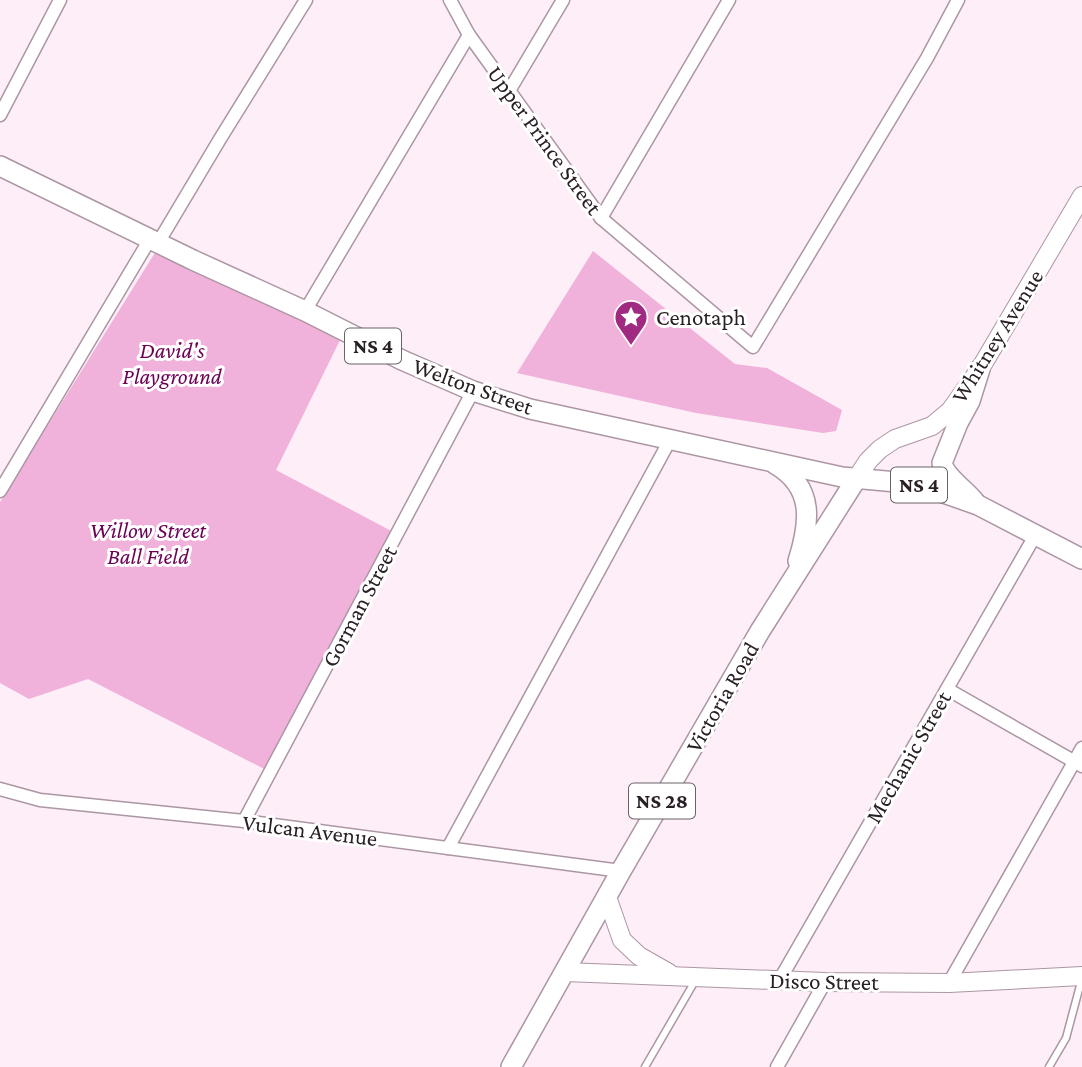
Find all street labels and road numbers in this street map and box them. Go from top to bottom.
street label: Upper Prince Street [482,61,608,220]
street label: Whitney Avenue [946,265,1048,407]
road number: NS 4 [345,328,401,364]
street label: Welton Street [409,352,537,420]
road number: NS 4 [891,468,947,503]
street label: Gorman Street [316,540,402,671]
street label: Victoria Road [680,637,764,757]
street label: Mechanic Street [860,686,956,827]
road number: NS 28 [629,784,695,818]
street label: Vulcan Avenue [241,809,379,851]
street label: Disco Street [769,967,879,995]

